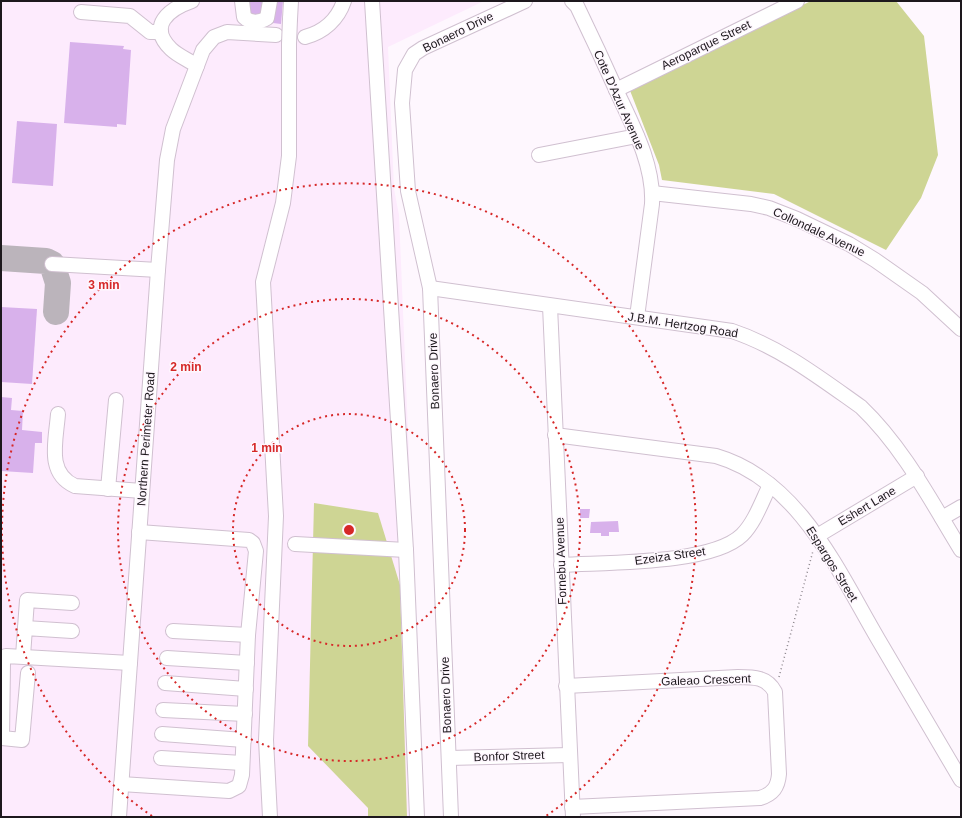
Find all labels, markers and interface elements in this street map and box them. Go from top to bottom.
street label: Bonaero Drive [420,9,496,55]
street label: Aeroparque Street [659,17,754,73]
street label: Cote D'Azur Avenue [591,48,647,152]
street label: Collondale Avenue [771,205,868,260]
text: 3 min [88,278,120,292]
street label: J.B.M. Hertzog Road [627,309,739,341]
street label: Bonaero Drive [426,332,442,410]
text: 2 min [170,360,202,374]
street label: Northern Perimeter Road [134,372,158,506]
text: 1 min [251,441,283,455]
street label: Eshert Lane [836,483,899,529]
street label: Fornebu Avenue [552,517,570,605]
centre of rings [342,523,356,537]
street label: Espargos Street [803,524,861,605]
street label: Ezeiza Street [634,544,707,568]
street label: Bonaero Drive [438,656,454,734]
street label: Galeao Crescent [661,671,752,689]
street label: Bonfor Street [473,748,545,764]

